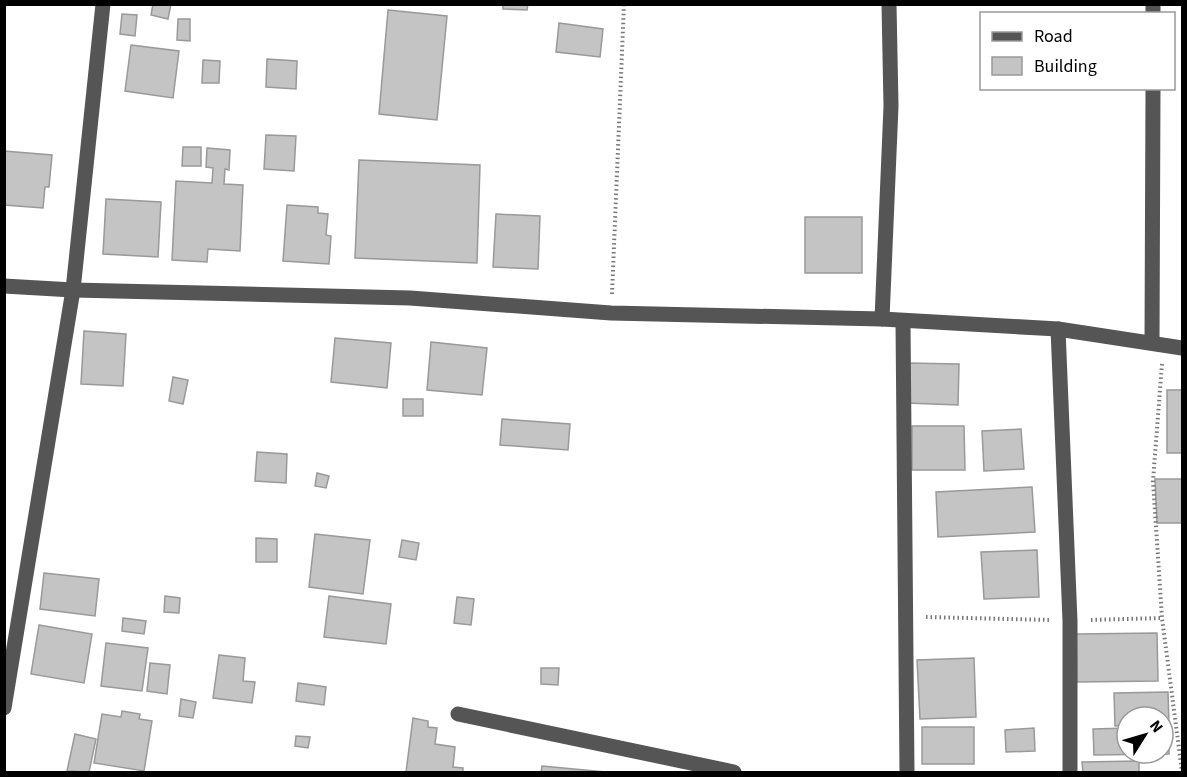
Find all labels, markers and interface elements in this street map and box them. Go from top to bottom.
legend [980,12,1175,90]
text: Road [1034,24,1073,49]
text: Building [1034,54,1097,79]
north arrow [1115,705,1175,765]
text: N [1144,716,1168,737]

